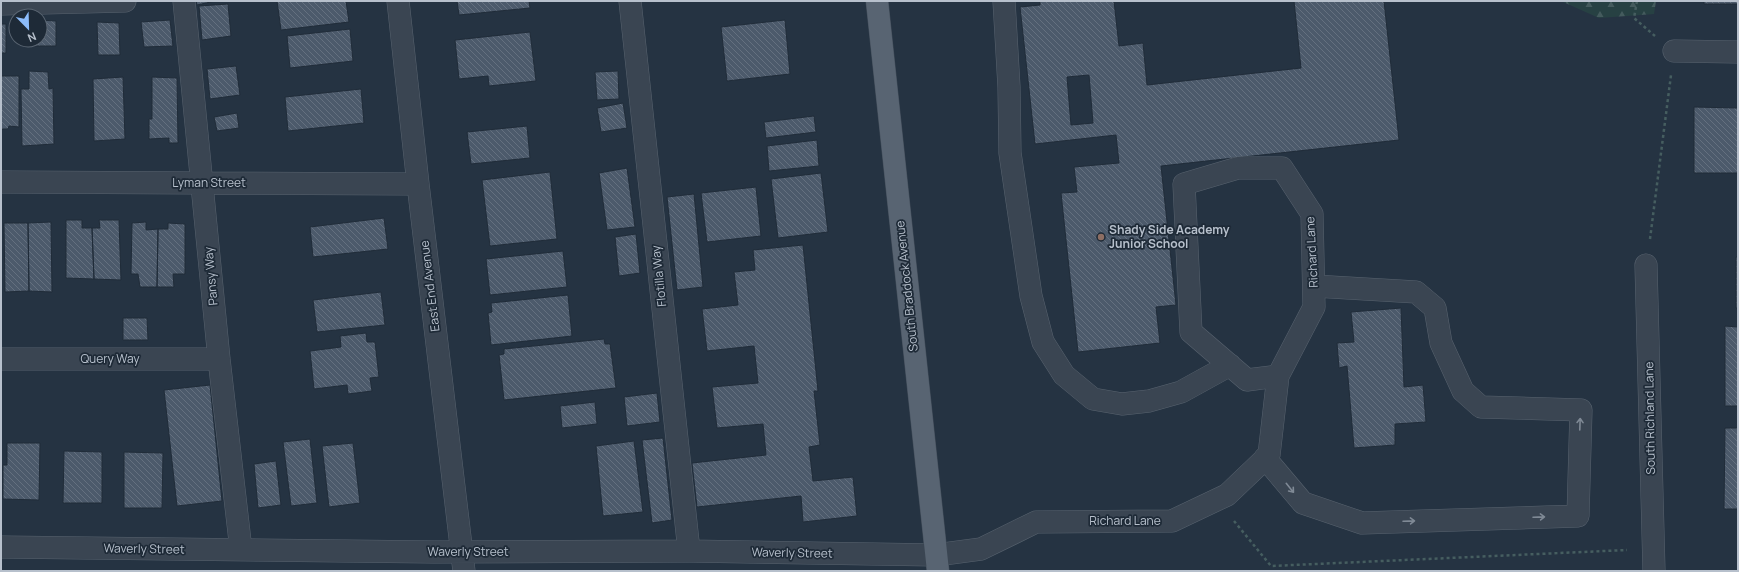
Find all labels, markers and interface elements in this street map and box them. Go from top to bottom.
north arrow [8,8,48,48]
text: N [25,29,39,46]
street label: Lyman Street [172,174,246,191]
street label: Richard Lane [1301,216,1322,288]
street label: South Braddock Avenue [891,220,922,352]
place label: Shady Side Academy Junior School [1109,221,1230,252]
marker: Shady Side Academy Junior School [1096,232,1106,242]
street label: East End Avenue [415,240,444,333]
street label: Flotilla Way [647,244,670,308]
street label: Pansy Way [199,245,222,306]
street label: Query Way [80,350,140,367]
street label: South Richland Lane [1640,361,1659,475]
one-way arrow [1576,418,1584,431]
one-way arrow [1285,482,1294,493]
street label: Richard Lane [1089,512,1161,529]
one-way arrow [1532,513,1545,521]
one-way arrow [1402,517,1415,525]
street label: Waverly Street [103,539,185,558]
street label: Waverly Street [427,543,509,560]
street label: Waverly Street [751,543,833,562]

